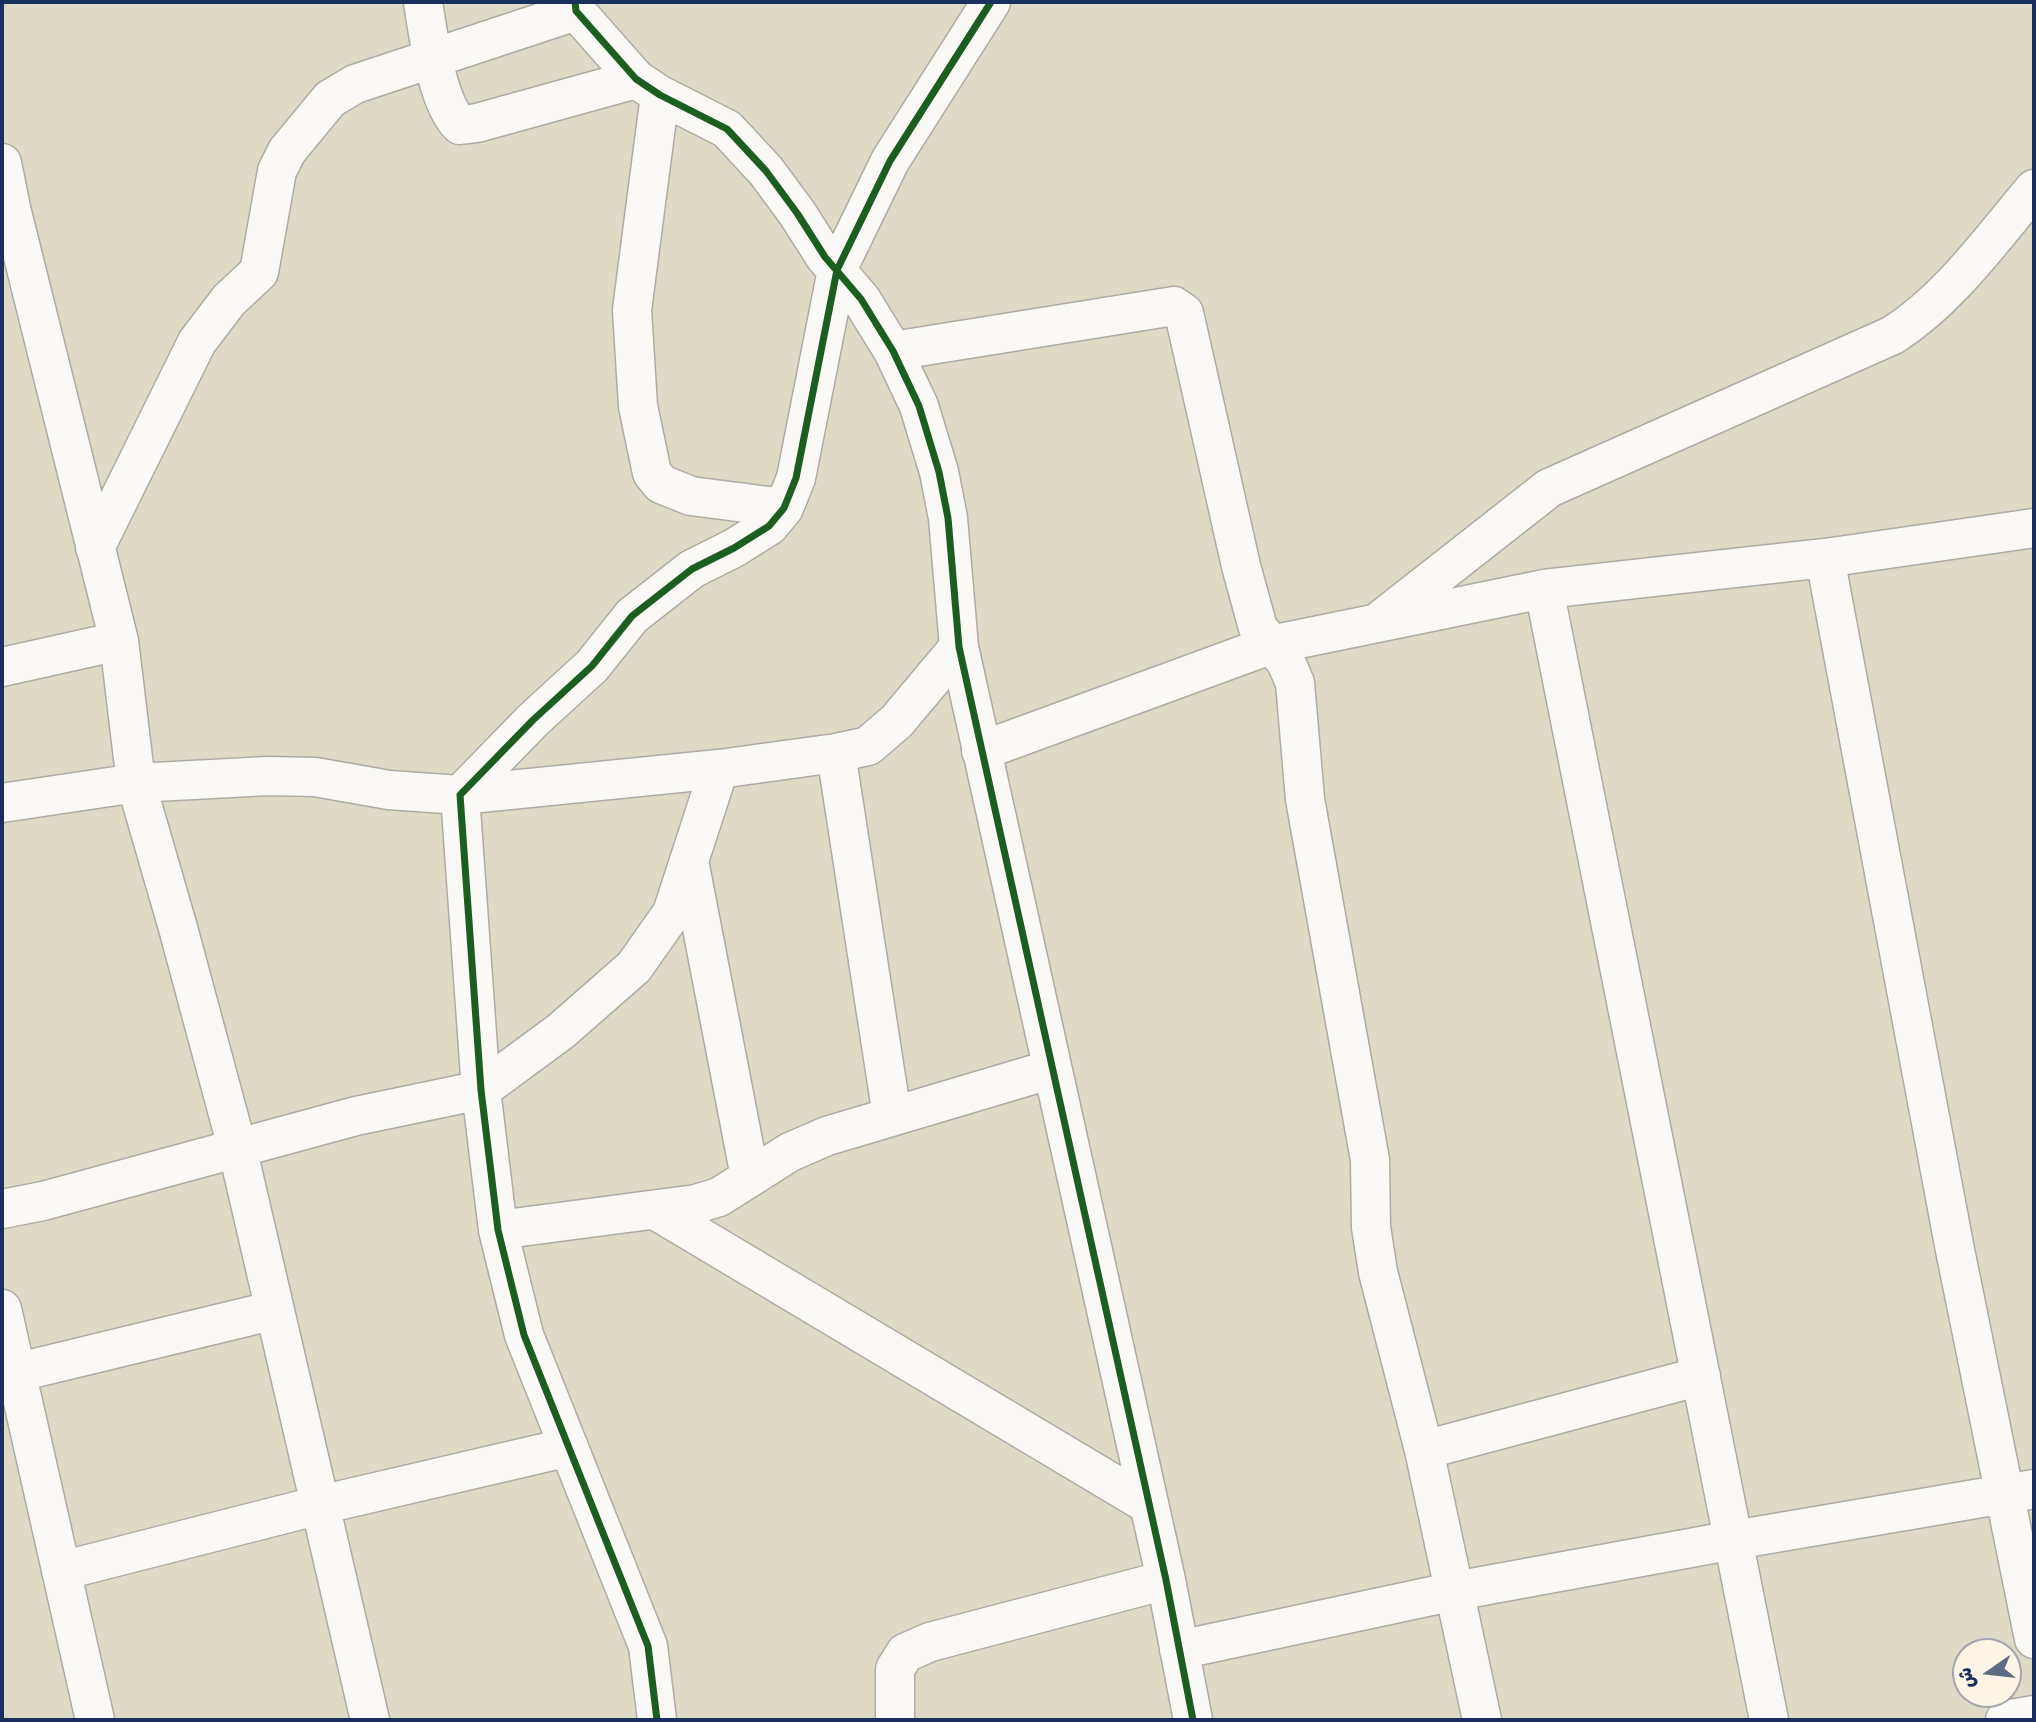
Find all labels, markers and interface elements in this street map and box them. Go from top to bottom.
north arrow [1952,1638,2022,1708]
text: ش [1952,1664,1984,1691]

